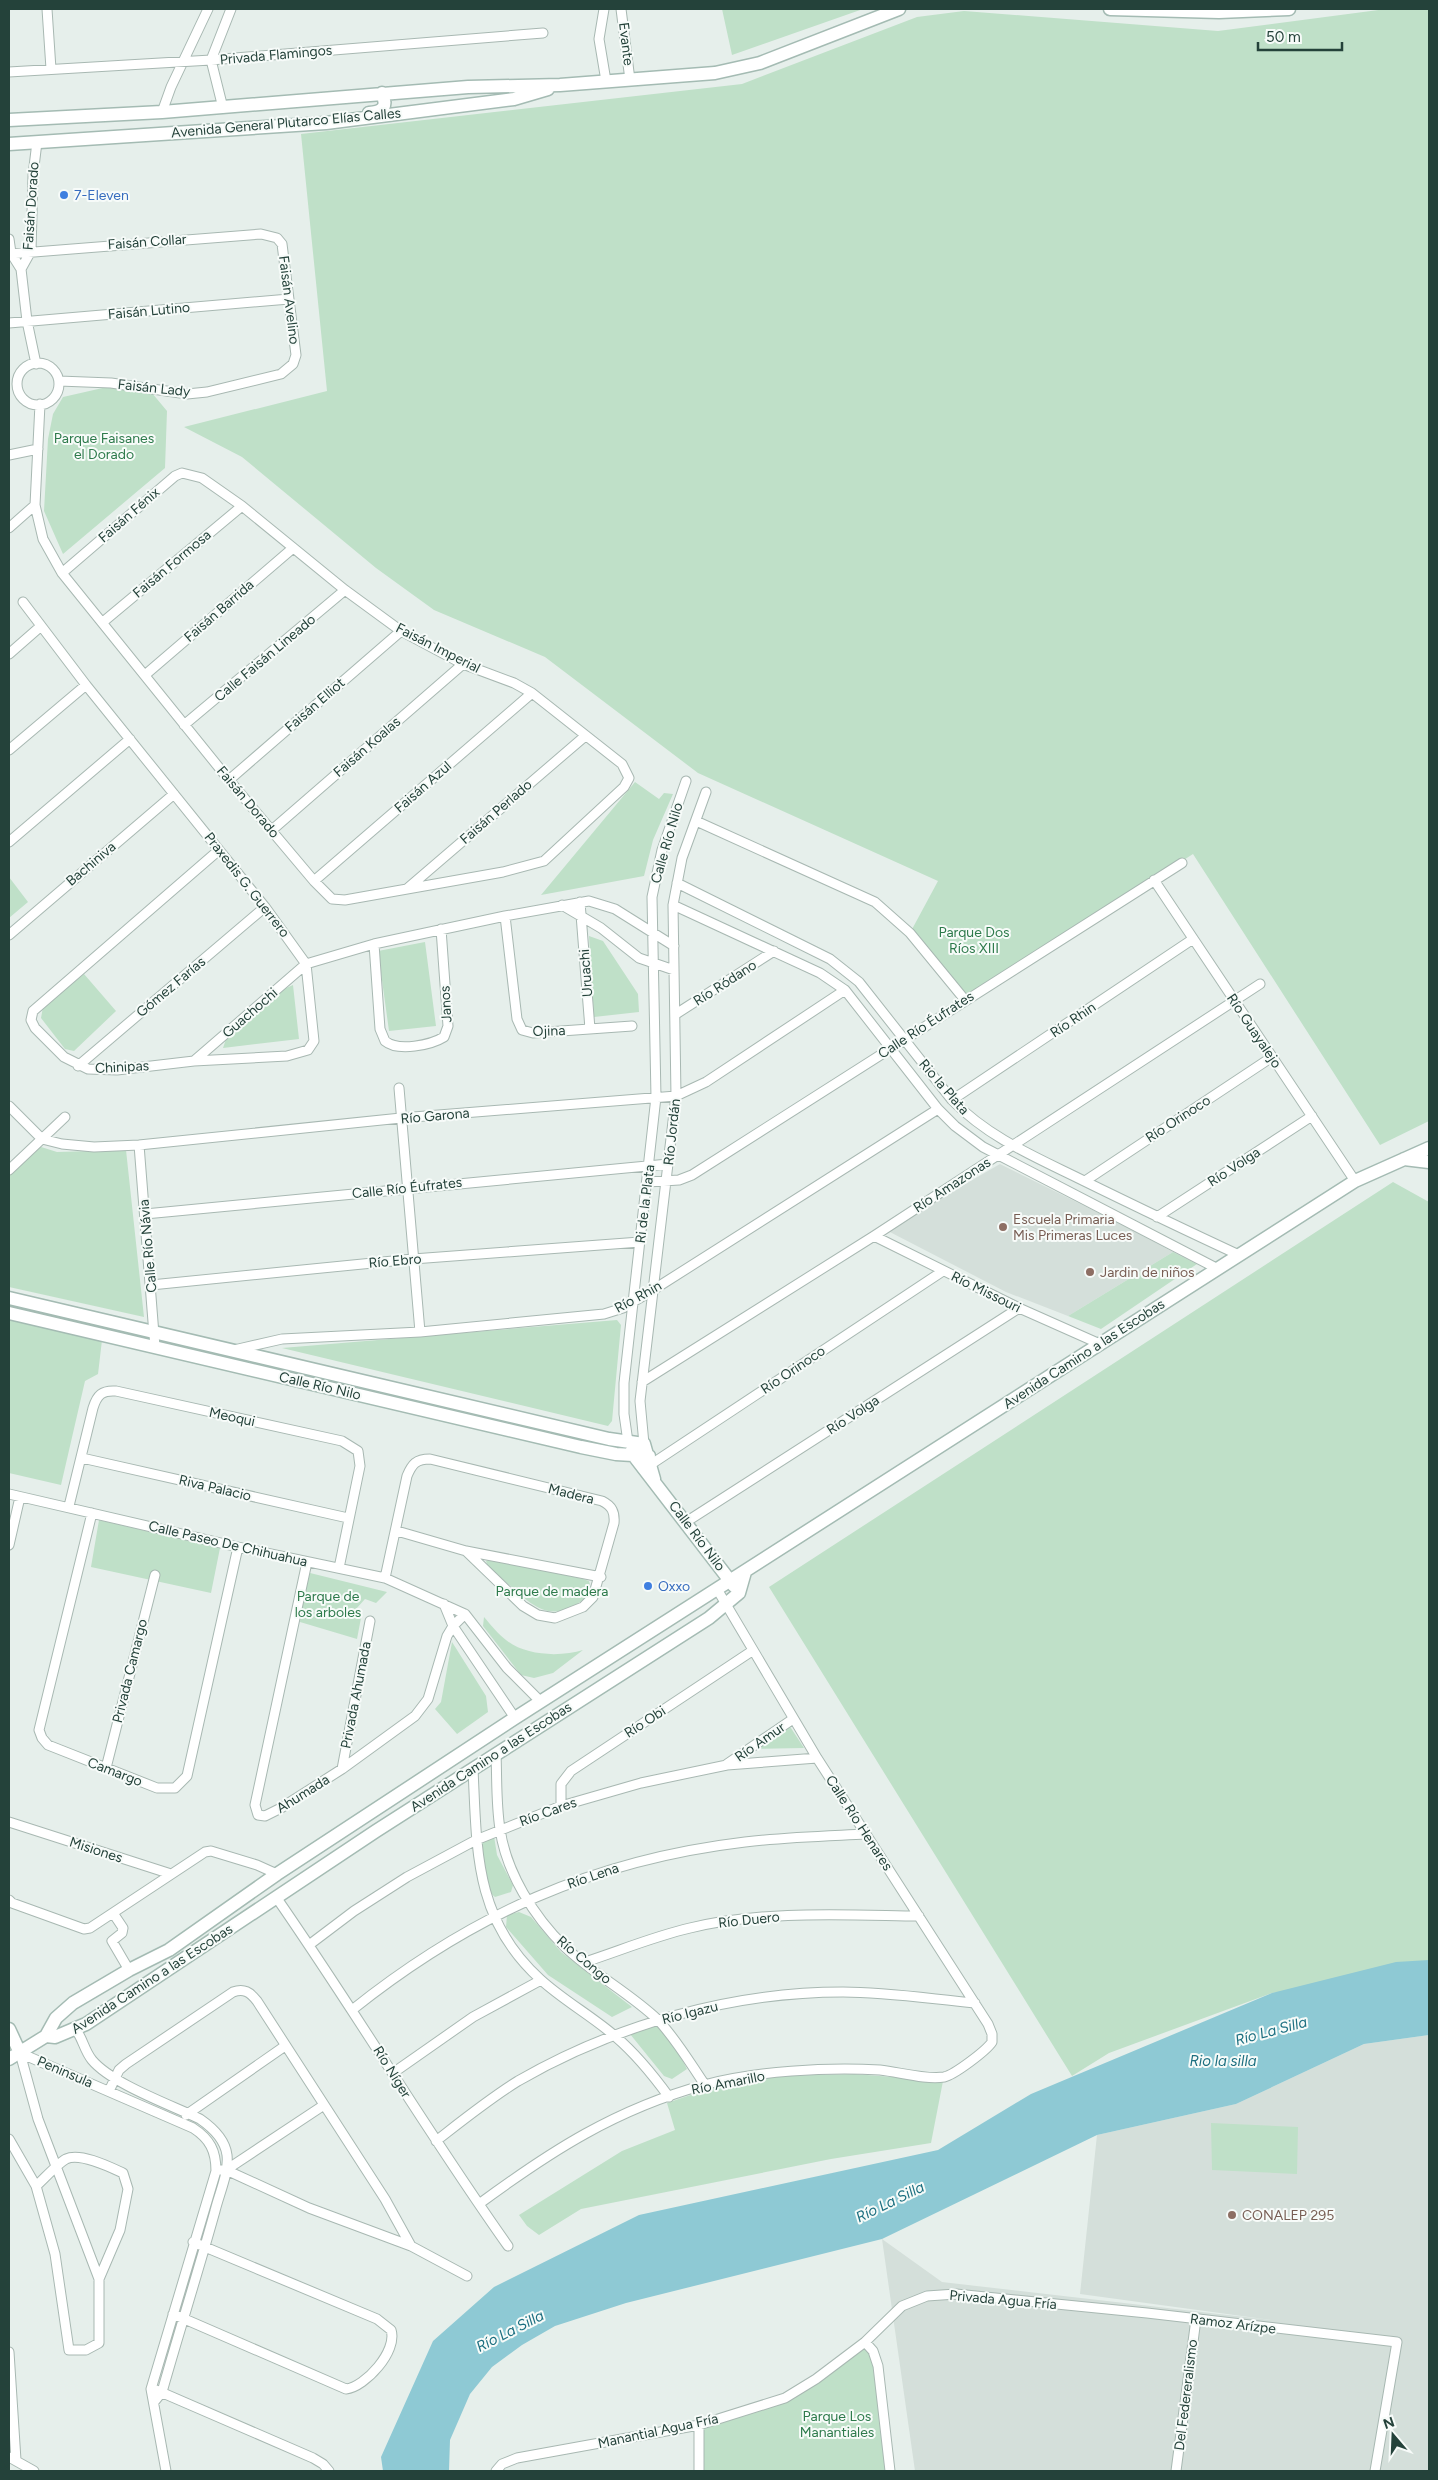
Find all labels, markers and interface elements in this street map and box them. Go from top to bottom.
scale bar [1258,20,1342,52]
street label: Evante [615,21,637,67]
text: 50 m [1266,28,1301,46]
street label: Privada Flamingos [219,42,333,68]
street label: Avenida General Plutarco Elías Calles [170,104,402,142]
street label: Faisán Dorado [19,161,43,251]
place label: 7-Eleven [74,187,129,204]
marker: 7-Eleven [58,189,70,201]
street label: Faisán Collar [107,231,187,253]
street label: Faisán Avelino [275,255,303,345]
street label: Faisán Lutino [107,299,191,323]
street label: Faisán Lady [117,376,192,400]
park label: Parque Faisanes el Dorado [54,430,154,463]
street label: Faisán Fénix [95,484,163,546]
street label: Faisán Formosa [129,526,215,602]
street label: Faisán Barrida [181,576,257,646]
street label: Calle Faisán Lineado [211,611,319,705]
street label: Faisán Imperial [393,619,483,677]
street label: Faisán Elliot [282,674,348,736]
street label: Faisán Koalas [330,713,404,781]
street label: Faisán Azul [391,758,455,816]
street label: Faisán Dorado [213,763,283,841]
street label: Faisán Perlado [457,776,535,848]
street label: Calle Río Nilo [647,801,687,885]
street label: Praxedis G. Guerrero [201,829,293,941]
street label: Bachiniva [63,838,119,890]
park label: Parque Dos Ríos XIII [938,924,1010,957]
street label: Uruachi [576,948,596,998]
street label: Gómez Farías [133,953,209,1021]
street label: Río Ródano [690,956,760,1010]
street label: Guachochi [219,984,281,1042]
street label: Janos [437,985,455,1023]
street label: Calle Río Éufrates [875,988,977,1062]
street label: Río Guayalejo [1223,991,1285,1071]
street label: Río Rhin [1047,999,1099,1041]
street label: Ojina [532,1022,566,1040]
street label: Rio la Plata [915,1056,973,1118]
street label: Chinipas [95,1057,149,1077]
street label: Río Orinoco [1142,1092,1214,1146]
street label: Río Jordán [660,1098,684,1166]
street label: Río Garona [400,1105,470,1127]
street label: Río Volga [1205,1144,1263,1190]
street label: Río Amazonas [910,1154,994,1216]
street label: Ri de la Plata [632,1164,658,1244]
street label: Calle Río Éufrates [351,1174,463,1202]
street label: Calle Río Návia [135,1199,161,1293]
place label: Escuela Primaria Mis Primeras Luces [1013,1211,1132,1244]
marker: Escuela Primaria Mis Primeras Luces [997,1221,1009,1233]
street label: Río Ebro [368,1250,422,1272]
place label: Jardin de niños [1100,1264,1195,1281]
marker: Jardin de niños [1084,1266,1096,1278]
street label: Río Missouri [948,1268,1024,1316]
street label: Río Rhin [611,1277,665,1317]
street label: Avenida Camino a las Escobas [1000,1295,1168,1413]
street label: Río Orinoco [758,1342,828,1398]
street label: Calle Río Nilo [277,1368,363,1404]
street label: Río Volga [824,1392,882,1438]
street label: Meoqui [207,1404,257,1430]
street label: Riva Palacio [177,1471,253,1505]
street label: Madera [546,1480,596,1508]
street label: Calle Río Nilo [665,1498,729,1574]
street label: Calle Paseo De Chihuahua [147,1517,309,1571]
place label: Oxxo [658,1578,690,1595]
marker: Oxxo [642,1580,654,1592]
park label: Parque de madera [496,1583,608,1600]
park label: Parque de los arboles [295,1588,361,1621]
street label: Privada Camargo [109,1617,151,1725]
street label: Privada Ahumada [337,1640,375,1750]
street label: Avenida Camino a las Escobas [407,1698,575,1816]
street label: Río Obi [621,1702,669,1742]
street label: Río Amur [732,1718,789,1765]
street label: Camargo [85,1754,145,1790]
street label: Ahumada [273,1771,333,1817]
street label: Calle Río Henares [822,1772,896,1874]
street label: Río Cares [517,1794,579,1830]
street label: Misiones [67,1833,125,1867]
street label: Río Lena [565,1859,621,1893]
street label: Río Duero [718,1908,780,1932]
street label: Avenida Camino a las Escobas [68,1920,236,2038]
street label: Río Congo [553,1932,615,1988]
street label: Río Igazu [660,1998,720,2028]
water label: Río La Silla [1233,2013,1309,2049]
street label: Río Níger [369,2043,415,2101]
water label: Rio la silla [1189,2052,1257,2070]
street label: Peninsula [35,2053,95,2091]
street label: Río Amarillo [690,2068,766,2098]
water label: Río La Silla [853,2178,927,2226]
place label: CONALEP 295 [1242,2207,1334,2224]
marker: CONALEP 295 [1226,2209,1238,2221]
street label: Privada Agua Fría [949,2287,1057,2313]
water label: Río La Silla [473,2306,547,2356]
street label: Ramoz Arízpe [1189,2310,1277,2338]
street label: Del Federeralismo [1171,2338,1201,2452]
park label: Parque Los Manantiales [800,2408,874,2441]
street label: Manantial Agua Fría [596,2410,720,2452]
north arrow [1368,2410,1418,2460]
text: N [1381,2413,1397,2433]

